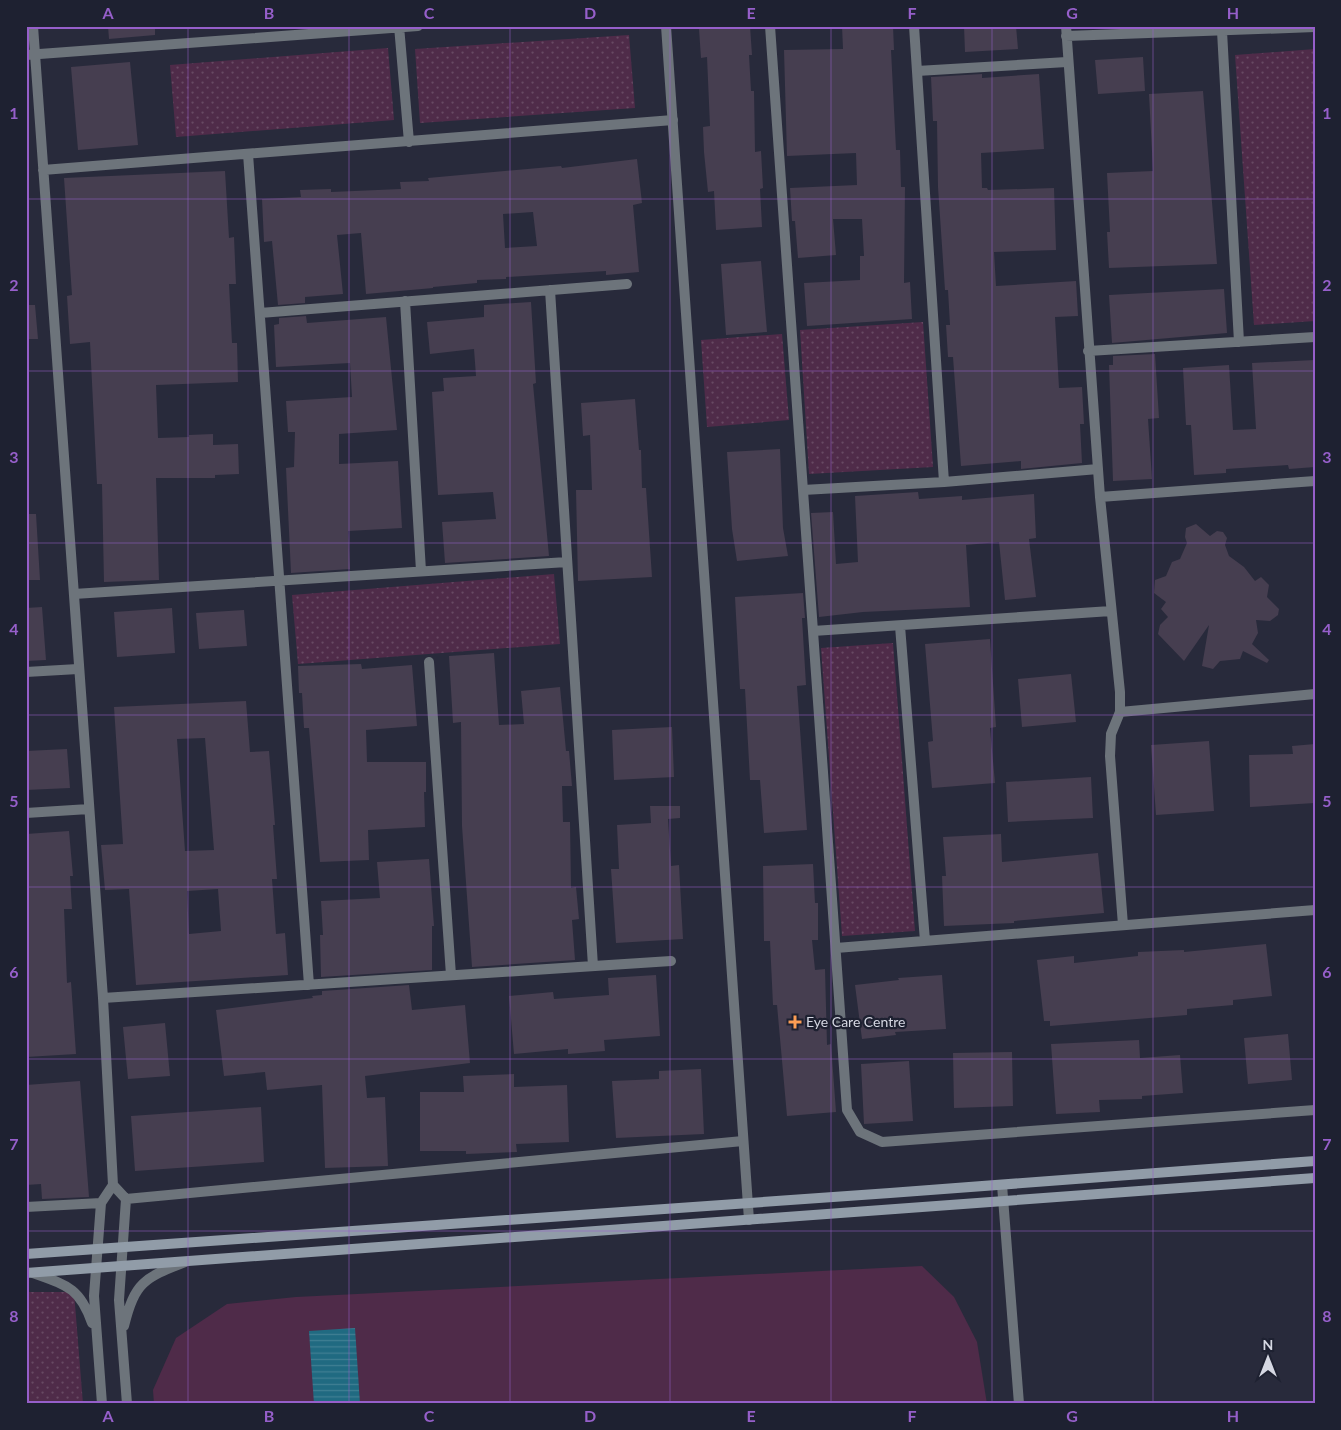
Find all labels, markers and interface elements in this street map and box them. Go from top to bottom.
text: A [101,3,114,22]
text: B [264,3,274,22]
text: C [424,3,435,22]
text: D [584,3,596,22]
text: E [746,3,756,22]
text: F [907,3,917,22]
text: G [1066,3,1078,22]
text: H [1227,3,1239,22]
text: 1 [9,103,19,122]
text: 1 [1322,103,1332,122]
text: 2 [9,275,19,294]
text: 2 [1322,275,1332,294]
text: 3 [9,447,19,466]
text: 3 [1322,447,1332,466]
text: 4 [9,619,19,638]
text: 4 [1322,619,1332,638]
text: 5 [9,791,19,810]
text: 5 [1322,791,1332,810]
text: 6 [9,962,19,981]
text: 6 [1322,962,1332,981]
place label: Eye Care Centre [806,1013,905,1030]
marker: Eye Care Centre [788,1015,802,1029]
text: 7 [9,1134,19,1153]
text: 7 [1322,1134,1332,1153]
text: 8 [9,1306,19,1325]
text: 8 [1322,1306,1332,1325]
north arrow [1244,1332,1294,1382]
text: N [1263,1336,1273,1353]
text: A [101,1406,114,1425]
text: B [264,1406,274,1425]
text: C [424,1406,435,1425]
text: D [584,1406,596,1425]
text: E [746,1406,756,1425]
text: F [907,1406,917,1425]
text: G [1066,1406,1078,1425]
text: H [1227,1406,1239,1425]

